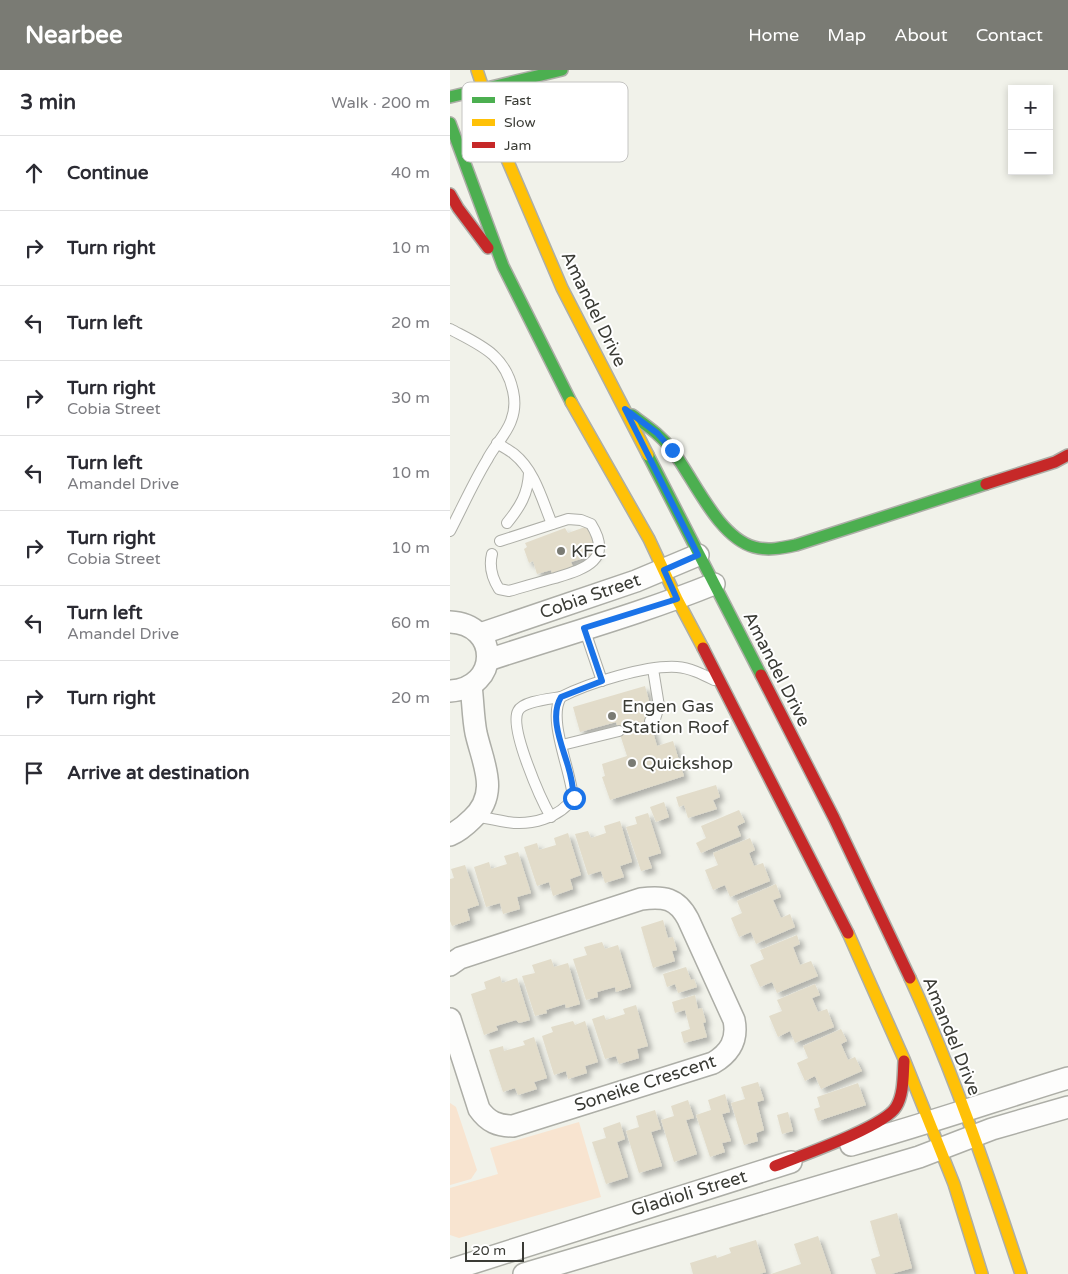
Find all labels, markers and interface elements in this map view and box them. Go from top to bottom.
text: Nearbee [25,21,123,50]
text: Home [748,24,799,46]
text: Map [827,24,866,46]
text: About [894,24,948,46]
text: Contact [976,24,1043,46]
legend [462,82,628,162]
map controls [1008,85,1053,175]
button: + [1008,85,1053,130]
text: 3 min [20,90,76,115]
text: Fast [504,92,532,109]
text: Walk · 200 m [331,93,430,113]
text: Slow [504,114,536,131]
button: − [1008,130,1053,175]
text: Jam [504,137,531,154]
icon: ahead [20,159,48,187]
text: Continue [67,162,149,184]
text: 40 m [391,163,430,183]
icon: right [20,234,48,262]
text: Turn right [67,237,155,259]
text: 10 m [391,238,430,258]
street label: Amandel Drive [557,248,631,370]
icon: left [20,309,48,337]
text: Turn left [67,312,143,334]
text: 20 m [391,313,430,333]
text: Turn right [67,377,155,399]
icon: right [20,384,48,412]
text: 30 m [391,388,430,408]
text: Cobia Street [67,399,161,419]
route end [661,439,684,462]
text: Turn left [67,452,143,474]
icon: left [20,459,48,487]
text: 10 m [391,463,430,483]
text: Amandel Drive [67,474,179,494]
text: Turn right [67,527,155,549]
icon: right [20,534,48,562]
text: 10 m [391,538,430,558]
place label: KFC [571,540,606,562]
marker: KFC [555,545,567,557]
text: Cobia Street [67,549,161,569]
street label: Cobia Street [537,568,643,624]
text: Turn left [67,602,143,624]
street label: Amandel Drive [739,608,815,730]
icon: left [20,609,48,637]
text: 60 m [391,613,430,633]
text: Amandel Drive [67,624,179,644]
icon: right [20,684,48,712]
text: Turn right [67,687,155,709]
text: 20 m [391,688,430,708]
place label: Engen Gas Station Roof [622,695,729,738]
marker: Engen Gas Station Roof [606,710,618,722]
place label: Quickshop [642,752,733,774]
marker: Quickshop [626,757,638,769]
icon: arrive [20,759,48,787]
text: Arrive at destination [67,762,250,784]
route start [563,787,586,810]
street label: Amandel Drive [918,973,986,1099]
street label: Soneike Crescent [572,1050,719,1116]
street label: Gladioli Street [628,1165,750,1221]
scale bar [465,1239,524,1262]
text: 20 m [472,1242,506,1259]

